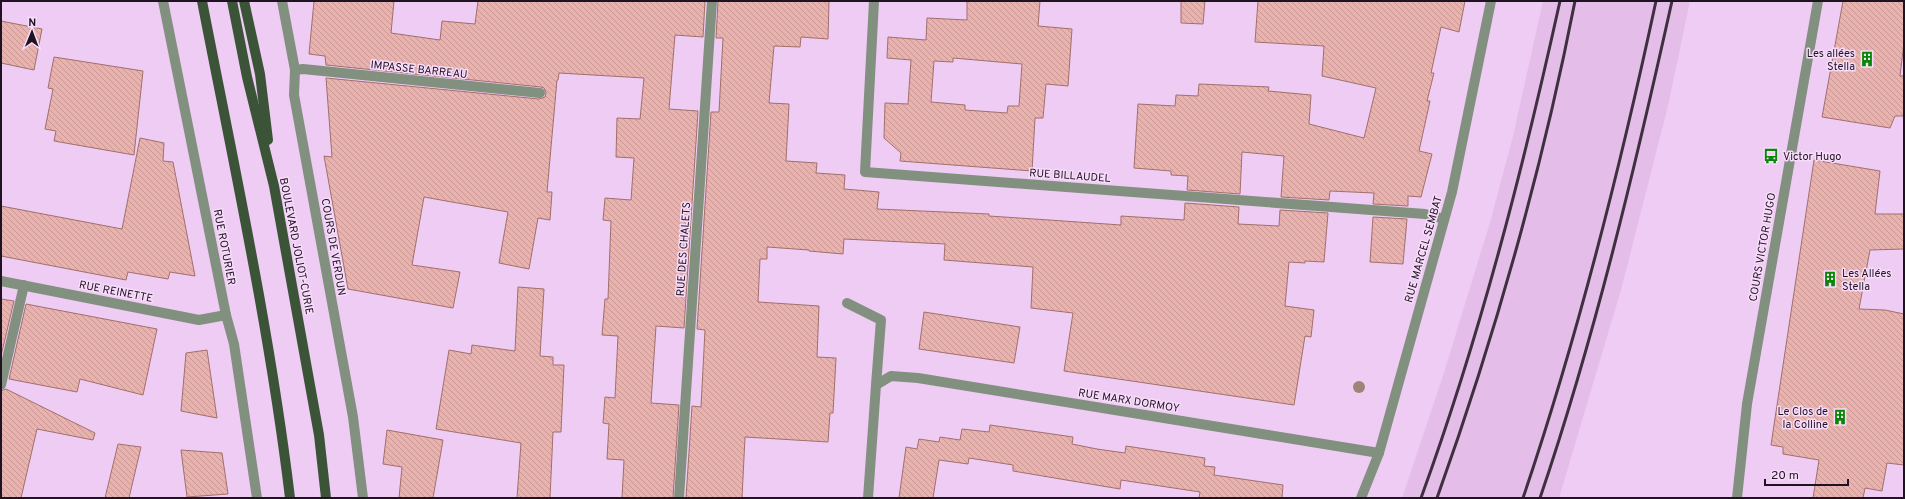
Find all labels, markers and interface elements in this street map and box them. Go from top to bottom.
north arrow [12,12,52,52]
text: N [28,16,36,30]
place label: Les allées Stella [1807,47,1855,74]
building icon: Les allées Stella [1858,50,1876,68]
street label: IMPASSE BARREAU [370,58,468,82]
bus stop icon: Victor Hugo [1762,147,1780,165]
place label: Victor Hugo [1783,150,1841,164]
street label: RUE BILLAUDEL [1029,166,1111,186]
street label: BOULEVARD JOLIOT-CURIE [276,177,316,316]
street label: COURS VICTOR HUGO [1747,192,1779,303]
street label: RUE MARCEL SEMBAT [1402,194,1446,304]
street label: COURS DE VERDUN [318,197,348,297]
street label: RUE DES CHALETS [674,201,694,297]
street label: RUE ROTURIER [210,208,238,286]
place label: Les Allées Stella [1842,267,1891,294]
building icon: Les Allées Stella [1821,270,1839,288]
street label: RUE REINETTE [78,278,154,306]
street label: RUE MARX DORMOY [1077,386,1180,416]
place label: Le Clos de la Colline [1777,405,1828,432]
building icon: Le Clos de la Colline [1831,408,1849,426]
scale bar [1765,461,1848,487]
text: 20 m [1771,468,1799,484]

